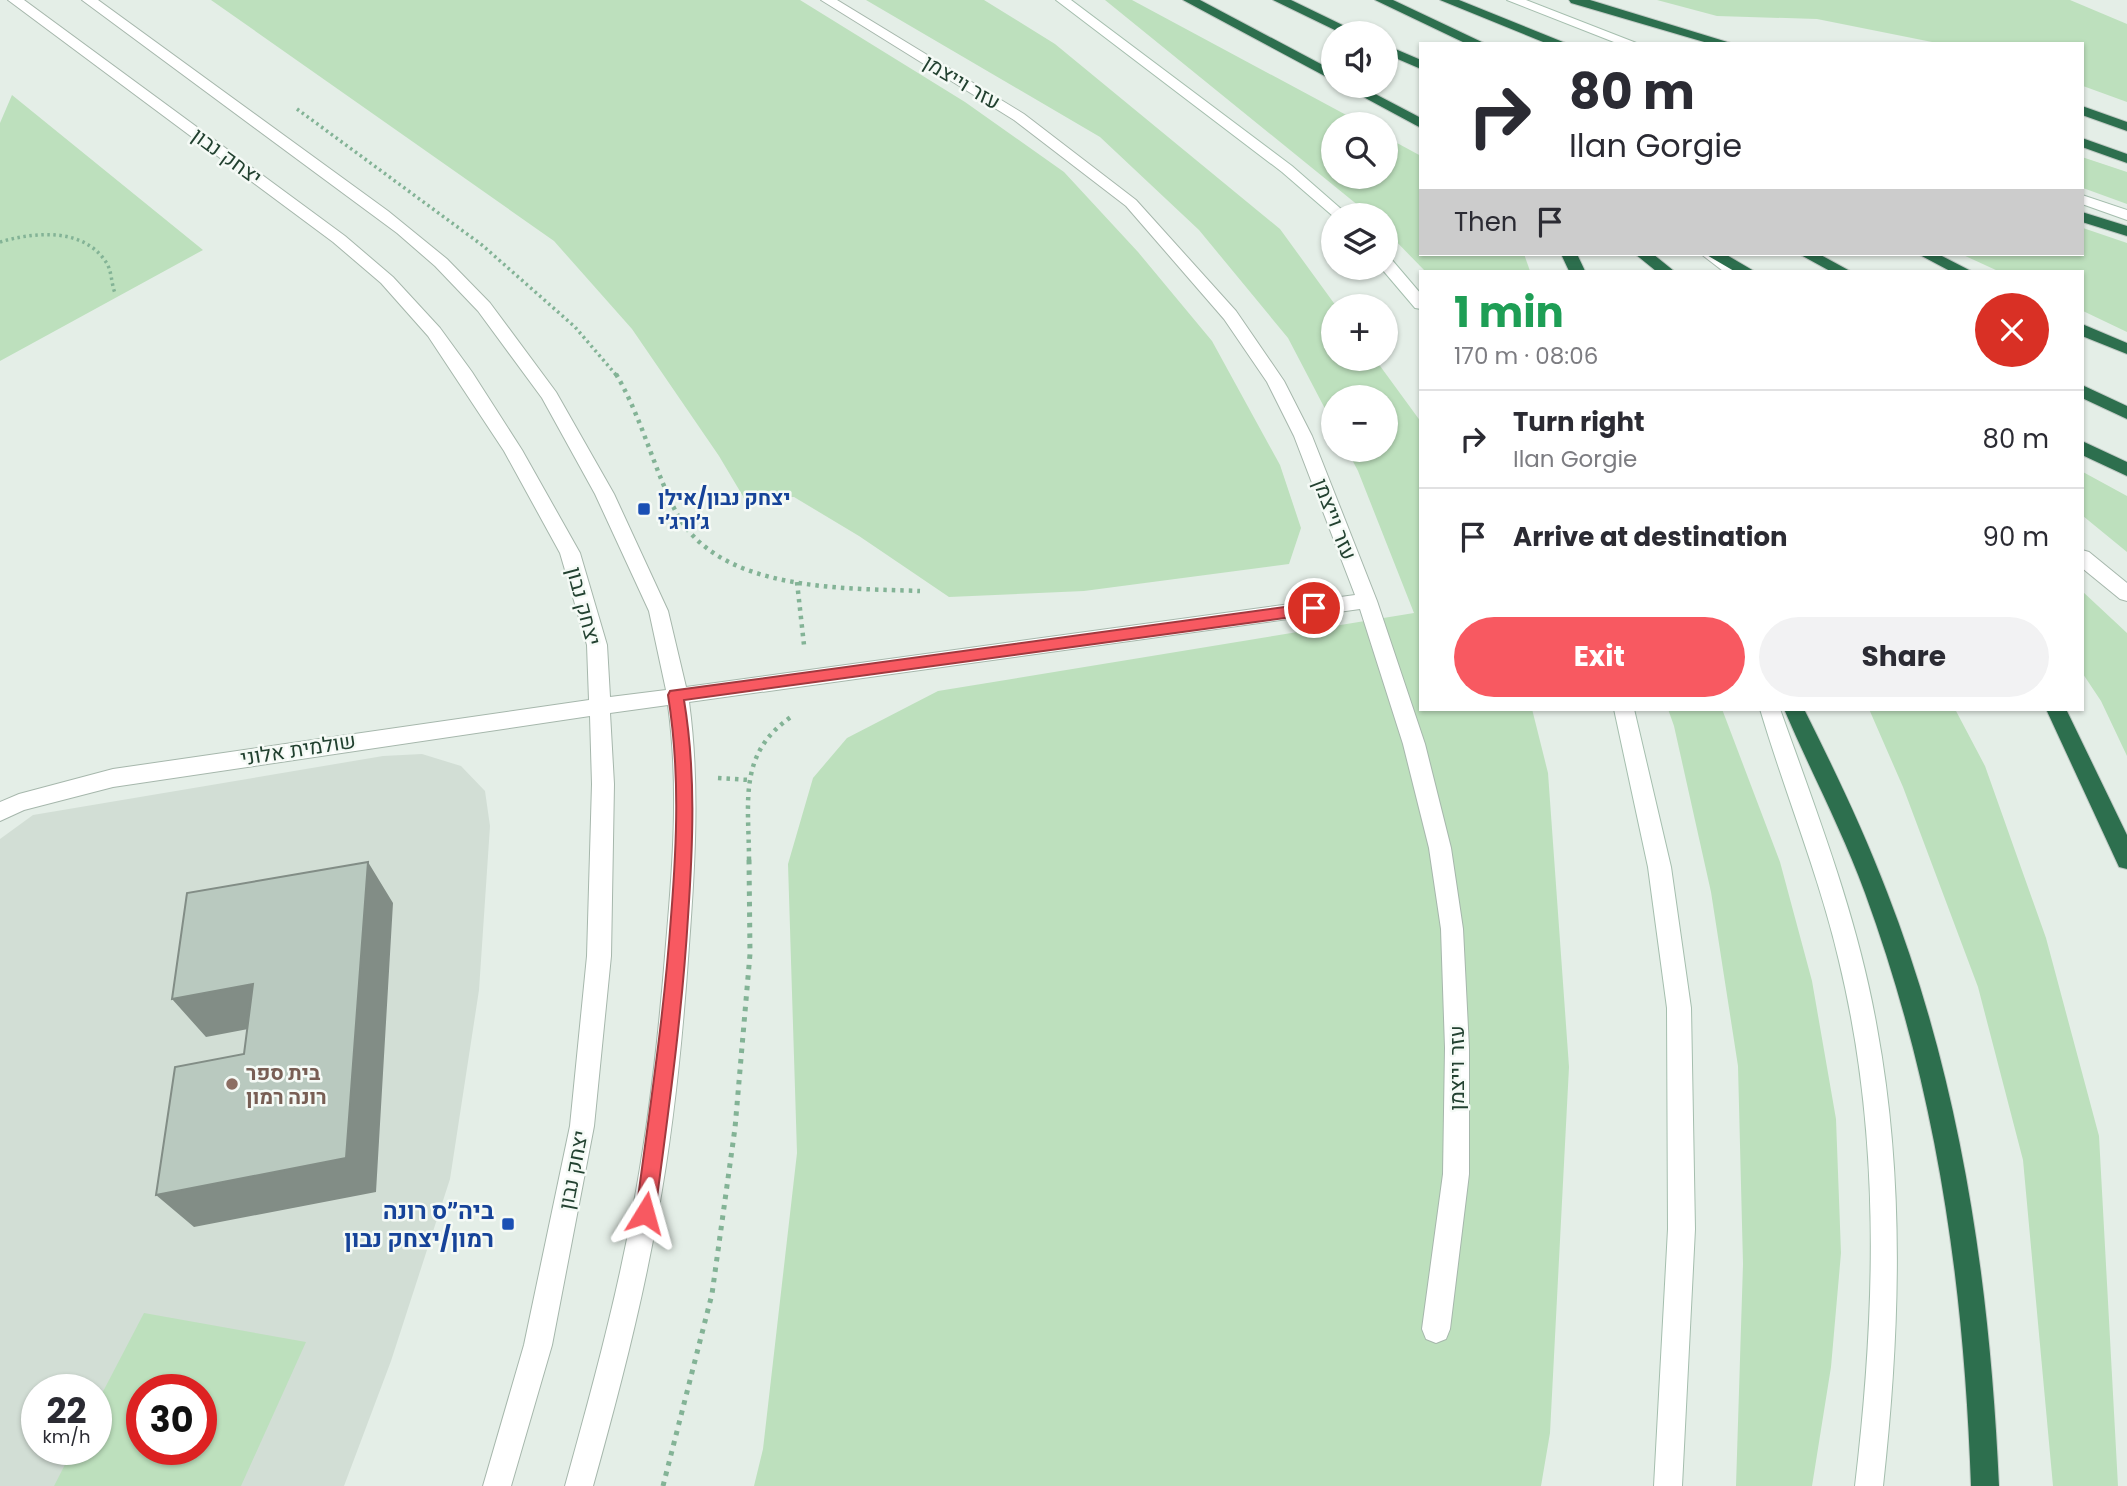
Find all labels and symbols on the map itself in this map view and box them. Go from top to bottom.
street label: עזר וייצמן [918,48,1006,116]
street label: יצחק נבון [186,121,268,191]
street label: עזר וייצמן [1306,474,1364,564]
place label: יצחק נבון/אילן ג׳ורג׳י [658,483,791,536]
marker: יצחק נבון/אילן ג׳ורג׳י [636,501,652,517]
street label: יצחק נבון [560,564,608,648]
pin [1284,578,1344,638]
street label: שולמית אלוני [238,726,358,772]
street label: עזר וייצמן [1442,1025,1471,1111]
place label: בית ספר רונה רמון [246,1058,327,1111]
marker: בית ספר רונה רמון [224,1076,240,1092]
street label: יצחק נבון [551,1128,595,1212]
position arrow [608,1176,682,1250]
place label: ביה״ס רונה רמון/יצחק נבון [344,1194,494,1255]
marker: ביה״ס רונה רמון/יצחק נבון [500,1216,516,1232]
speed limit sign: 30 [126,1374,217,1465]

